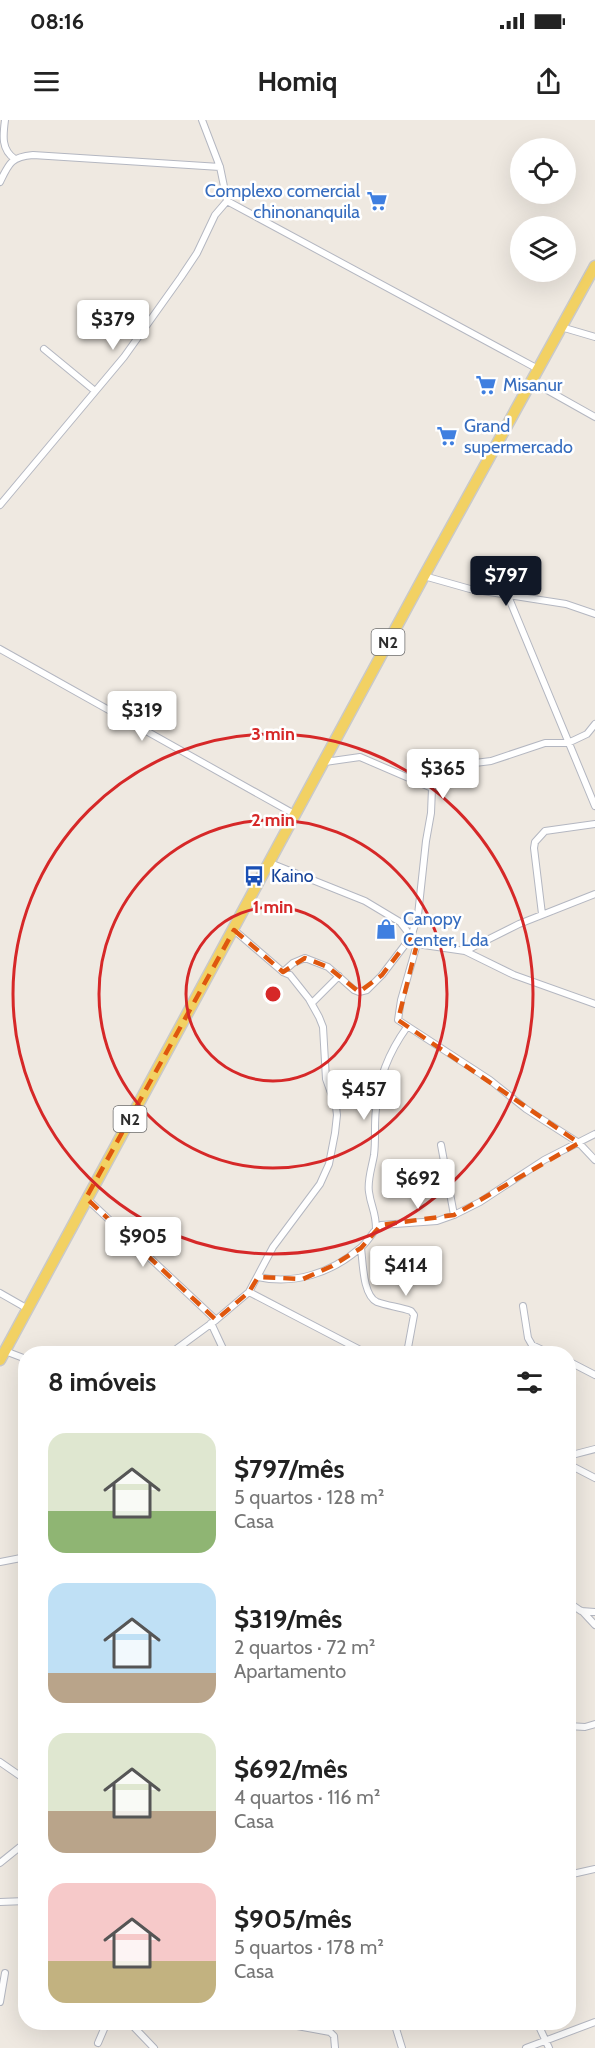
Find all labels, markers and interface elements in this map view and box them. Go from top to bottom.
text: 08:16 [30,8,84,35]
icon: menu [30,65,63,98]
text: Homiq [257,65,338,98]
icon: share [532,65,565,98]
map controls [510,138,576,282]
button: locate [510,138,576,204]
place label: Complexo comercial chinonanquila [205,180,361,223]
supermarket icon: Complexo comercial chinonanquila [365,189,389,213]
button: layers [510,216,576,282]
pin: $379 [77,300,149,351]
text: $379 [91,307,135,331]
supermarket icon: Misanur [474,373,498,397]
place label: Misanur [503,374,563,396]
place label: Grand supermercado [464,415,573,458]
supermarket icon: Grand supermercado [435,424,459,448]
pin: $797 [470,556,542,607]
text: $797 [484,563,528,587]
road number: N2 [372,629,404,655]
pin: $319 [106,691,178,742]
text: $319 [122,698,163,722]
text: 3 min [251,723,295,745]
pin: $365 [407,749,479,800]
text: $365 [421,756,465,780]
text: 2 min [251,809,295,831]
bus stop icon: Kaino [242,864,266,888]
place label: Kaino [271,865,314,887]
text: 1 min [253,896,293,918]
place label: Canopy Center, Lda [403,908,489,951]
shop icon: Canopy Center, Lda [374,917,398,941]
centre of rings [263,984,283,1004]
pin: $457 [328,1070,400,1121]
text: $457 [342,1077,386,1101]
road number: N2 [114,1106,146,1132]
pin: $692 [382,1159,454,1210]
text: $692 [396,1166,440,1190]
pin: $905 [107,1217,179,1268]
text: $905 [119,1224,167,1248]
pin: $414 [370,1246,442,1297]
text: $414 [384,1253,428,1277]
text: 8 imóveis [48,1366,156,1398]
icon: filters [513,1366,546,1399]
text: $797/mês [234,1453,344,1485]
icon: home [96,1457,168,1529]
text: 5 quartos · 128 m² [234,1485,384,1509]
text: Casa [234,1509,274,1533]
text: $319/mês [234,1603,342,1635]
icon: home [96,1607,168,1679]
text: 2 quartos · 72 m² [234,1635,375,1659]
text: Apartamento [234,1659,346,1683]
text: $692/mês [234,1753,348,1785]
icon: home [96,1757,168,1829]
text: 4 quartos · 116 m² [234,1785,380,1809]
text: Casa [234,1809,274,1833]
text: $905/mês [234,1903,352,1935]
icon: home [96,1907,168,1979]
text: 5 quartos · 178 m² [234,1935,384,1959]
text: Casa [234,1959,274,1983]

